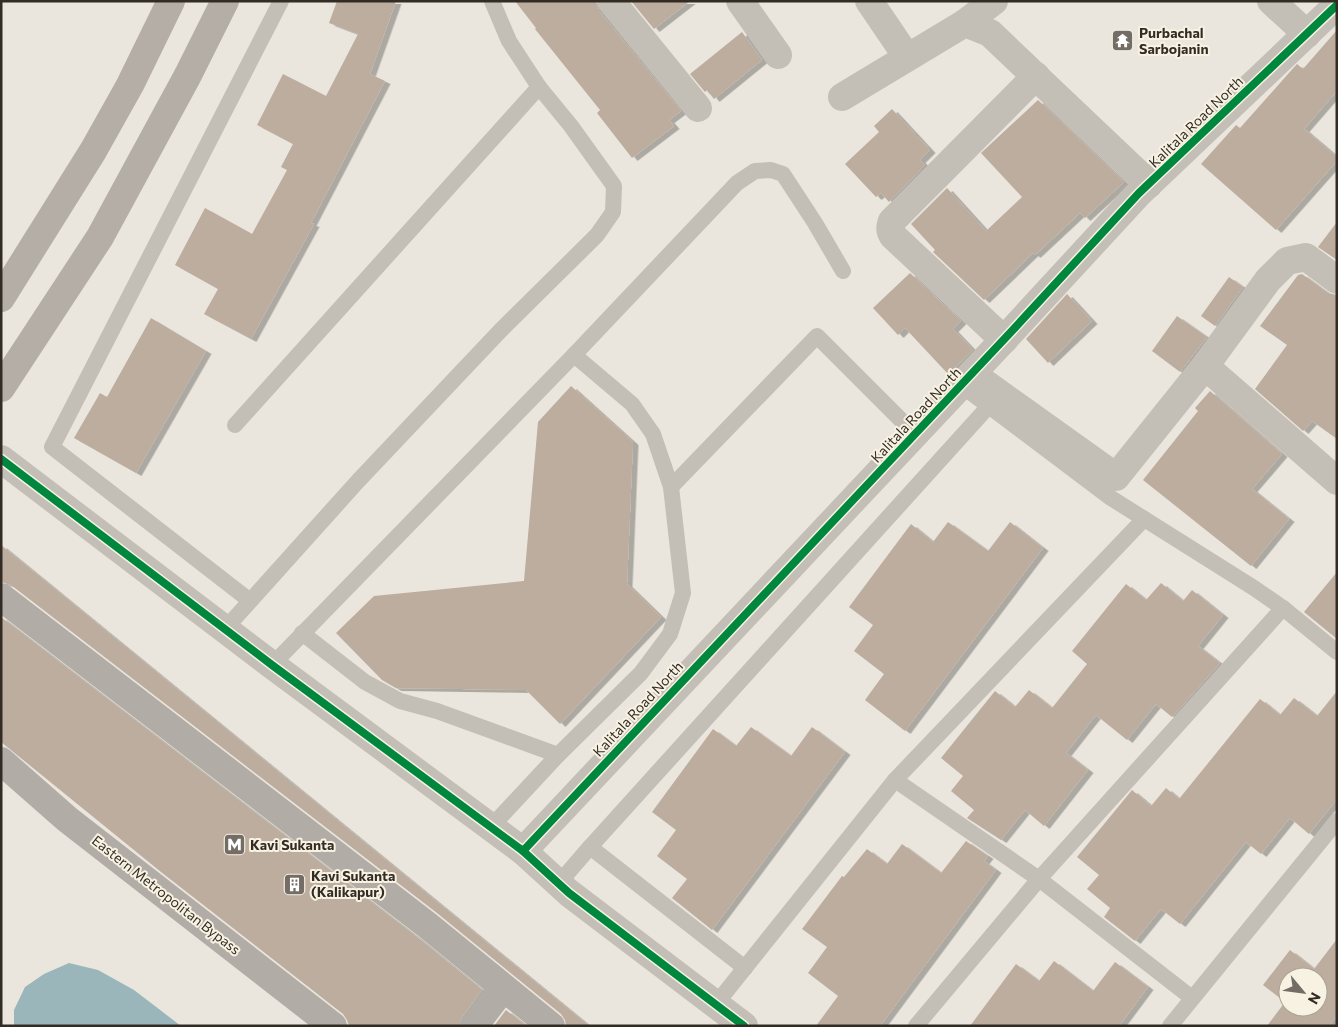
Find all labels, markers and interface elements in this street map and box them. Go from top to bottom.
place label: Purbachal Sarbojanin [1139,24,1209,57]
temple icon: Purbachal Sarbojanin [1111,29,1135,53]
street label: Kalitala Road North [1145,72,1246,171]
street label: Kalitala Road North [867,363,964,466]
street label: Kalitala Road North [589,657,686,760]
street label: Eastern Metropolitan Bypass [89,831,244,958]
metro station icon: Kavi Sukanta [222,833,246,857]
place label: Kavi Sukanta [250,836,334,853]
place label: Kavi Sukanta (Kalikapur) [311,867,395,900]
building icon: Kavi Sukanta (Kalikapur) [283,872,307,896]
north arrow [1278,967,1328,1017]
text: N [1305,990,1325,1007]

